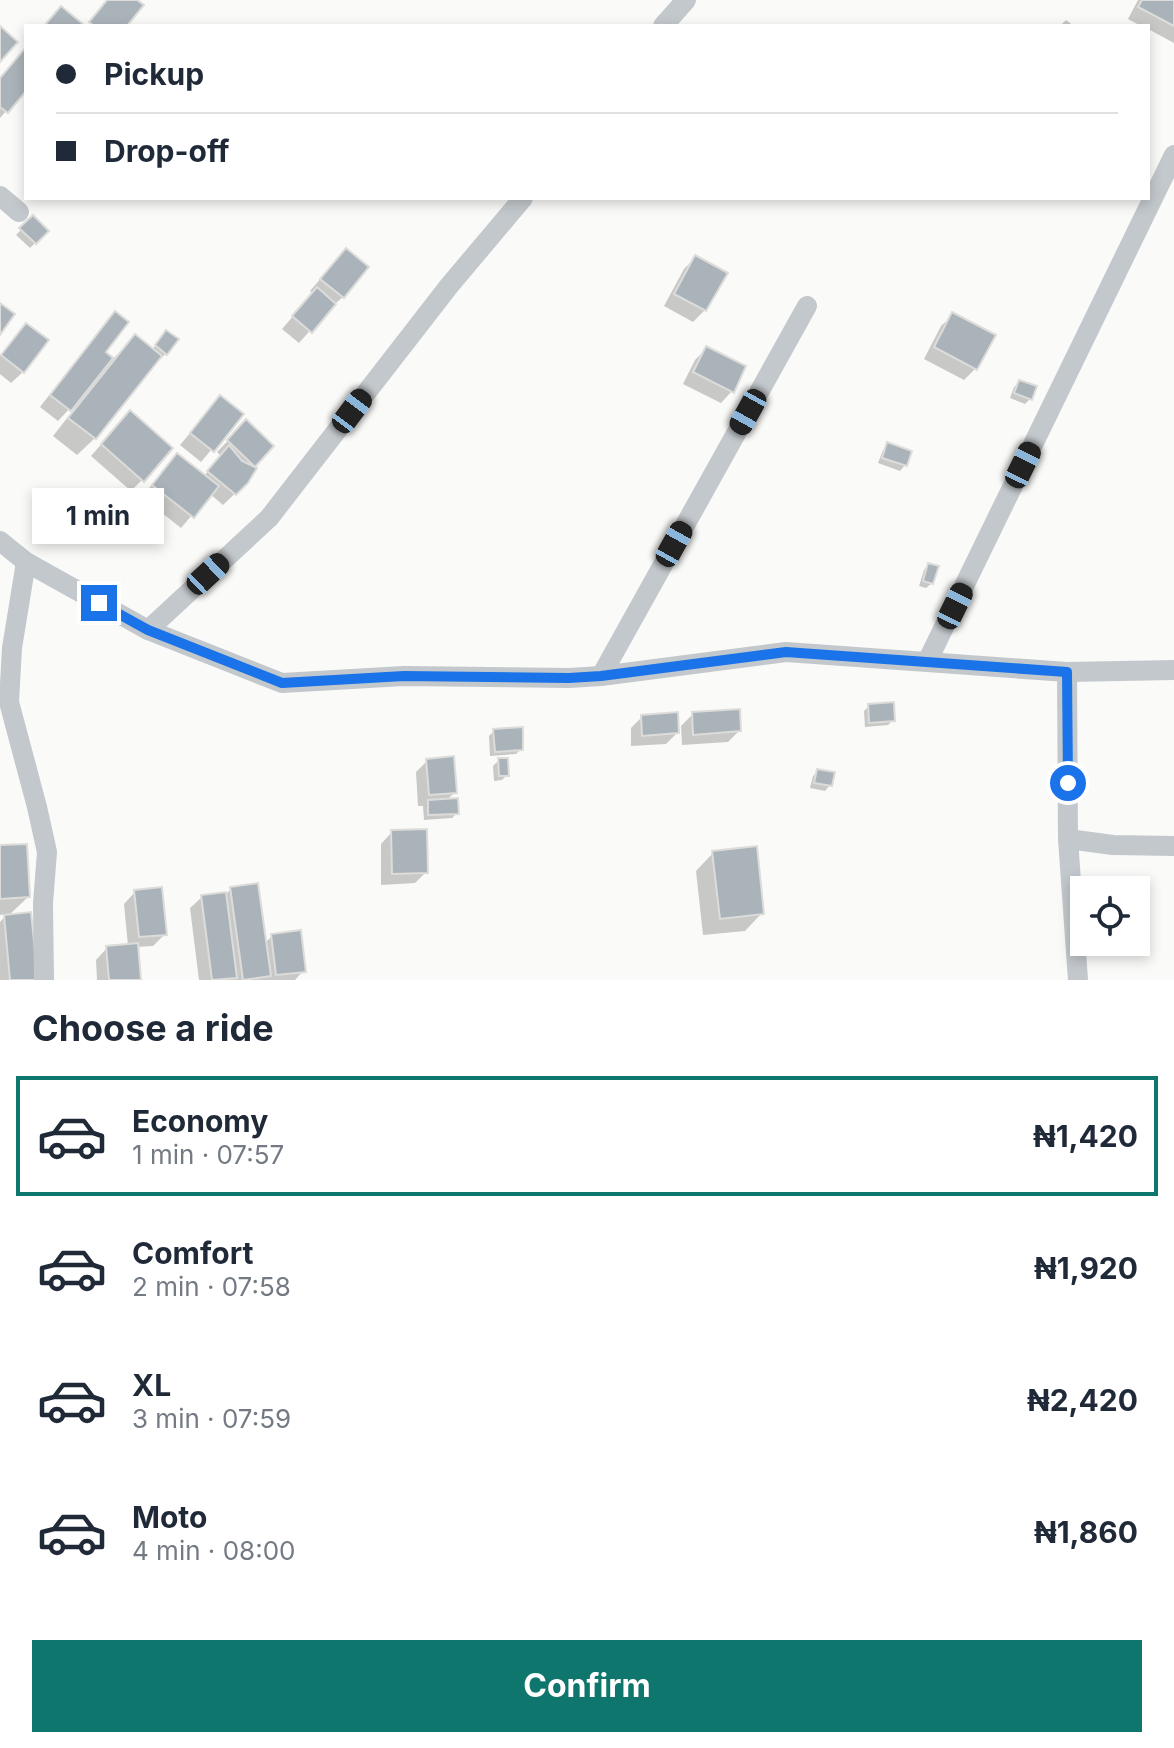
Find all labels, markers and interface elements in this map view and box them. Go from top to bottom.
text: Pickup [104,56,204,92]
text: Drop-off [104,133,230,169]
car [328,385,376,437]
car [726,385,770,439]
car [1002,438,1044,492]
callout: 1 min [33,487,165,543]
text: 1 min [66,500,130,531]
car [652,517,696,571]
car [182,549,234,599]
car [934,579,976,633]
route end [81,585,117,621]
route start [1050,765,1086,801]
map controls [1070,876,1150,956]
button: locate [1070,876,1150,956]
text: Choose a ride [32,1006,274,1050]
icon: car [36,1100,108,1172]
text: Economy [132,1103,268,1139]
text: ₦1,420 [1033,1118,1138,1154]
text: 1 min · 07:57 [132,1139,284,1170]
icon: car [36,1232,108,1304]
text: Comfort [132,1235,253,1271]
text: ₦1,920 [1034,1250,1138,1286]
text: 2 min · 07:58 [132,1271,291,1302]
icon: car [36,1364,108,1436]
text: XL [132,1367,171,1403]
text: ₦2,420 [1027,1382,1138,1418]
text: 3 min · 07:59 [132,1403,291,1434]
icon: car [36,1496,108,1568]
text: Moto [132,1499,207,1535]
text: ₦1,860 [1034,1514,1138,1550]
text: 4 min · 08:00 [132,1535,295,1566]
button: Confirm [32,1640,1142,1732]

